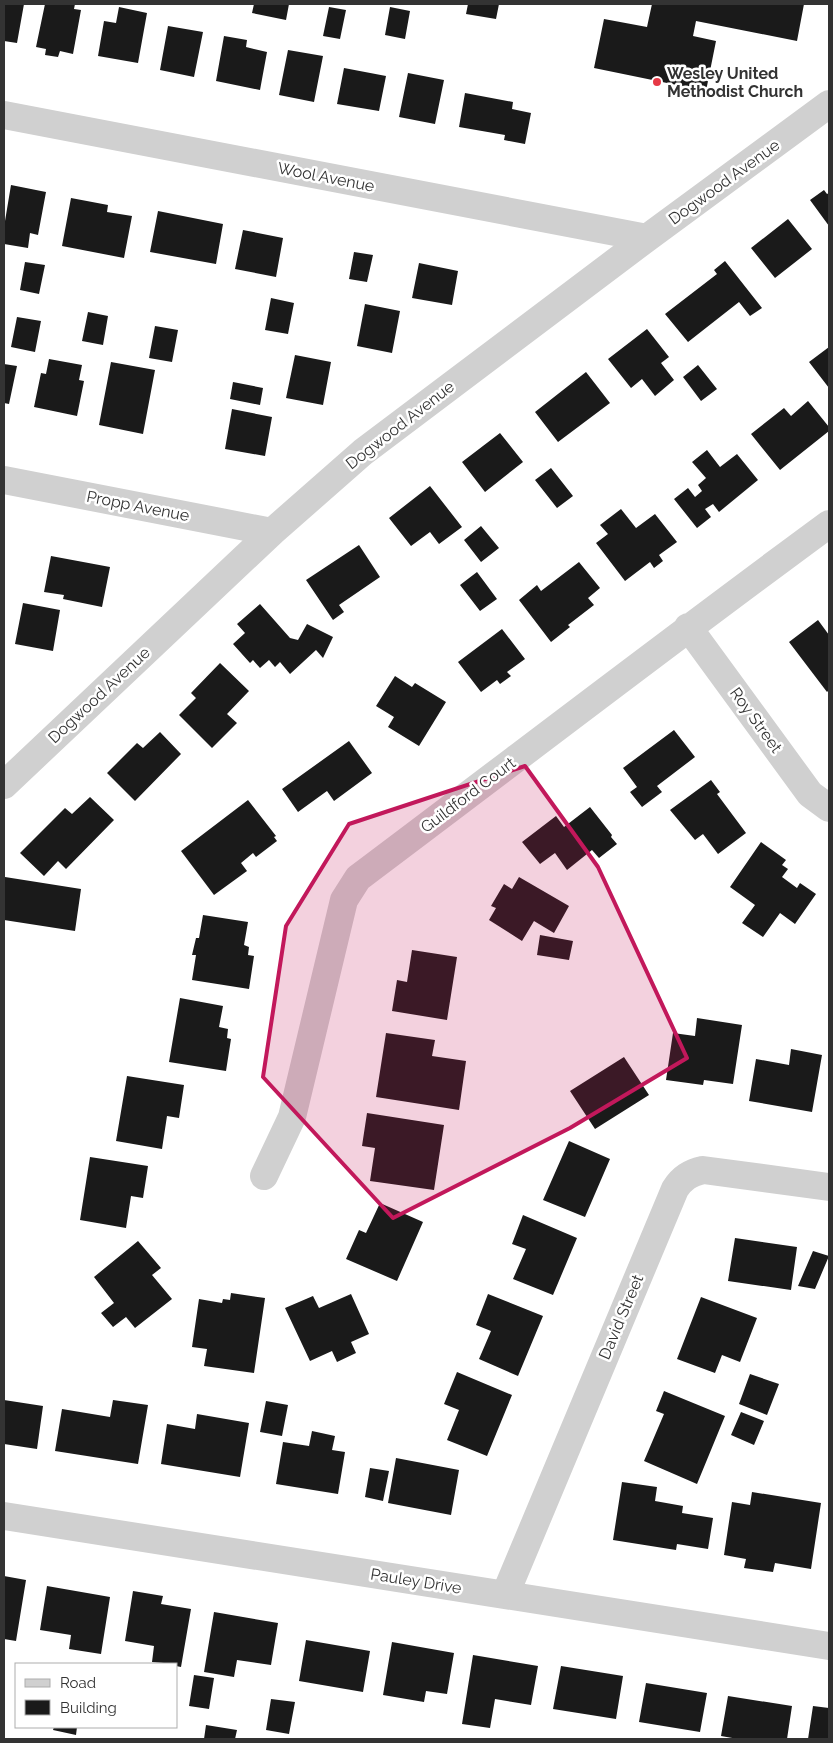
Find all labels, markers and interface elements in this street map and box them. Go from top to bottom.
place label: Wesley United Methodist Church [667,64,803,101]
marker: Wesley United Methodist Church [651,76,663,88]
street label: Dogwood Avenue [665,135,783,229]
street label: Wool Avenue [276,158,376,196]
street label: Dogwood Avenue [342,377,458,473]
street label: Propp Avenue [85,487,191,525]
street label: Dogwood Avenue [44,643,154,747]
street label: Roy Street [726,684,786,757]
street label: Guildford Court [417,753,520,837]
street label: David Street [595,1271,648,1362]
street label: Pauley Drive [369,1564,463,1598]
legend [15,1663,178,1728]
text: Road [60,1674,96,1692]
text: Building [60,1699,117,1717]

